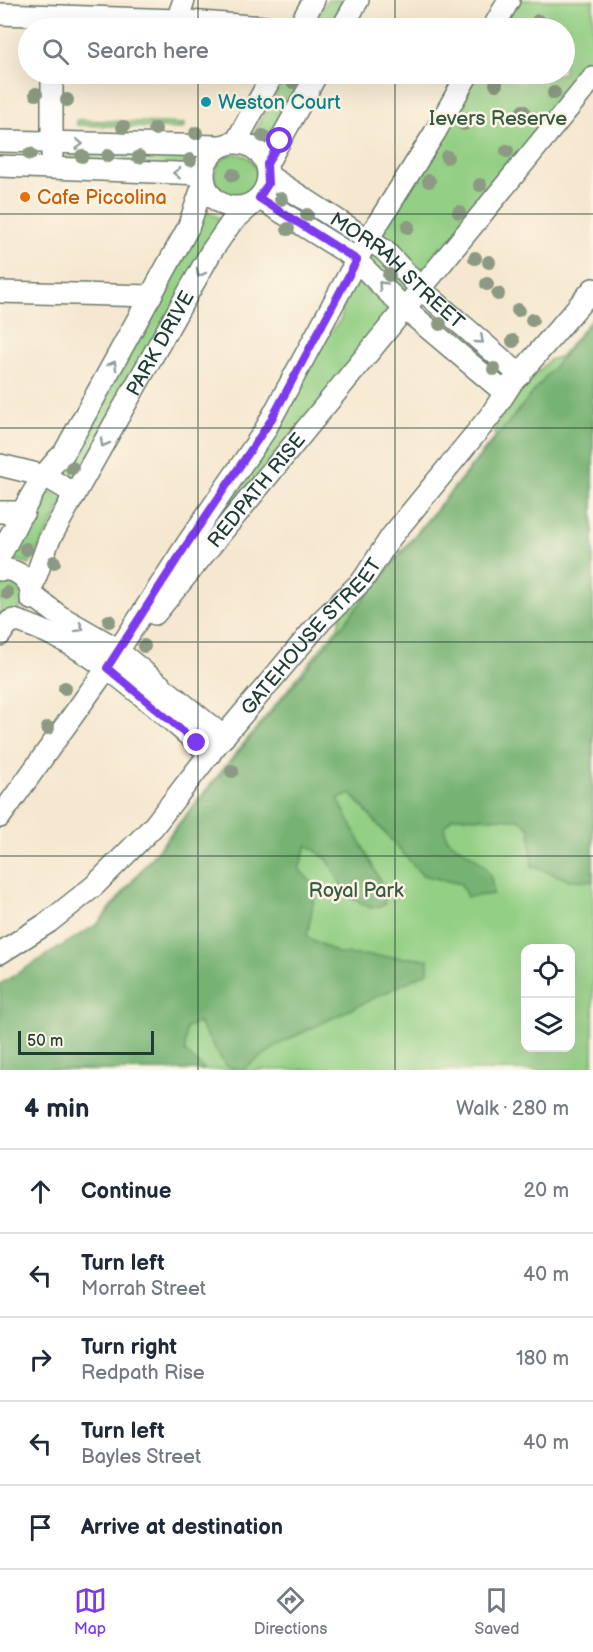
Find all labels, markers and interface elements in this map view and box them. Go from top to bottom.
search box [18,18,575,84]
icon: search [39,35,72,68]
text: Search here [87,38,209,65]
place label: Weston Court [218,91,341,115]
marker: Weston Court [199,95,213,109]
park label: Ievers Reserve [429,107,567,131]
route start [266,127,292,153]
one-way arrow [75,138,84,150]
one-way arrow [172,166,181,179]
place label: Cafe Piccolina [37,186,167,210]
marker: Cafe Piccolina [18,190,32,204]
street label: MORRAH STREET [325,208,469,334]
one-way arrow [196,267,207,277]
one-way arrow [378,282,389,292]
street label: PARK DRIVE [122,287,200,400]
one-way arrow [473,333,483,344]
one-way arrow [106,361,117,371]
street label: REDPATH RISE [203,428,311,553]
one-way arrow [100,436,111,447]
street label: GATEHOUSE STREET [236,554,387,720]
one-way arrow [74,620,84,632]
route end [183,729,209,755]
park label: Royal Park [308,879,404,903]
map controls [521,944,575,1052]
button: locate [521,944,575,998]
button: layers [521,998,575,1052]
scale bar [18,1028,154,1056]
text: 50 m [27,1032,63,1051]
text: 4 min [24,1094,89,1125]
text: Walk · 280 m [456,1097,569,1121]
icon: ahead [24,1175,57,1208]
text: Continue [81,1178,171,1205]
text: 20 m [524,1179,569,1203]
text: Turn left [81,1250,165,1277]
icon: left [24,1259,57,1292]
text: 40 m [523,1263,569,1287]
text: Morrah Street [81,1277,206,1301]
text: Turn right [81,1334,177,1361]
icon: right [24,1343,57,1376]
text: 180 m [516,1347,569,1371]
text: Redpath Rise [81,1361,205,1385]
text: Turn left [81,1418,165,1445]
icon: left [24,1427,57,1460]
text: 40 m [523,1431,569,1455]
text: Bayles Street [81,1445,201,1469]
icon: arrive [24,1511,57,1544]
text: Arrive at destination [81,1514,283,1541]
tab: Map [74,1584,107,1639]
tab: Directions [254,1584,327,1639]
tab: Saved [474,1584,519,1639]

